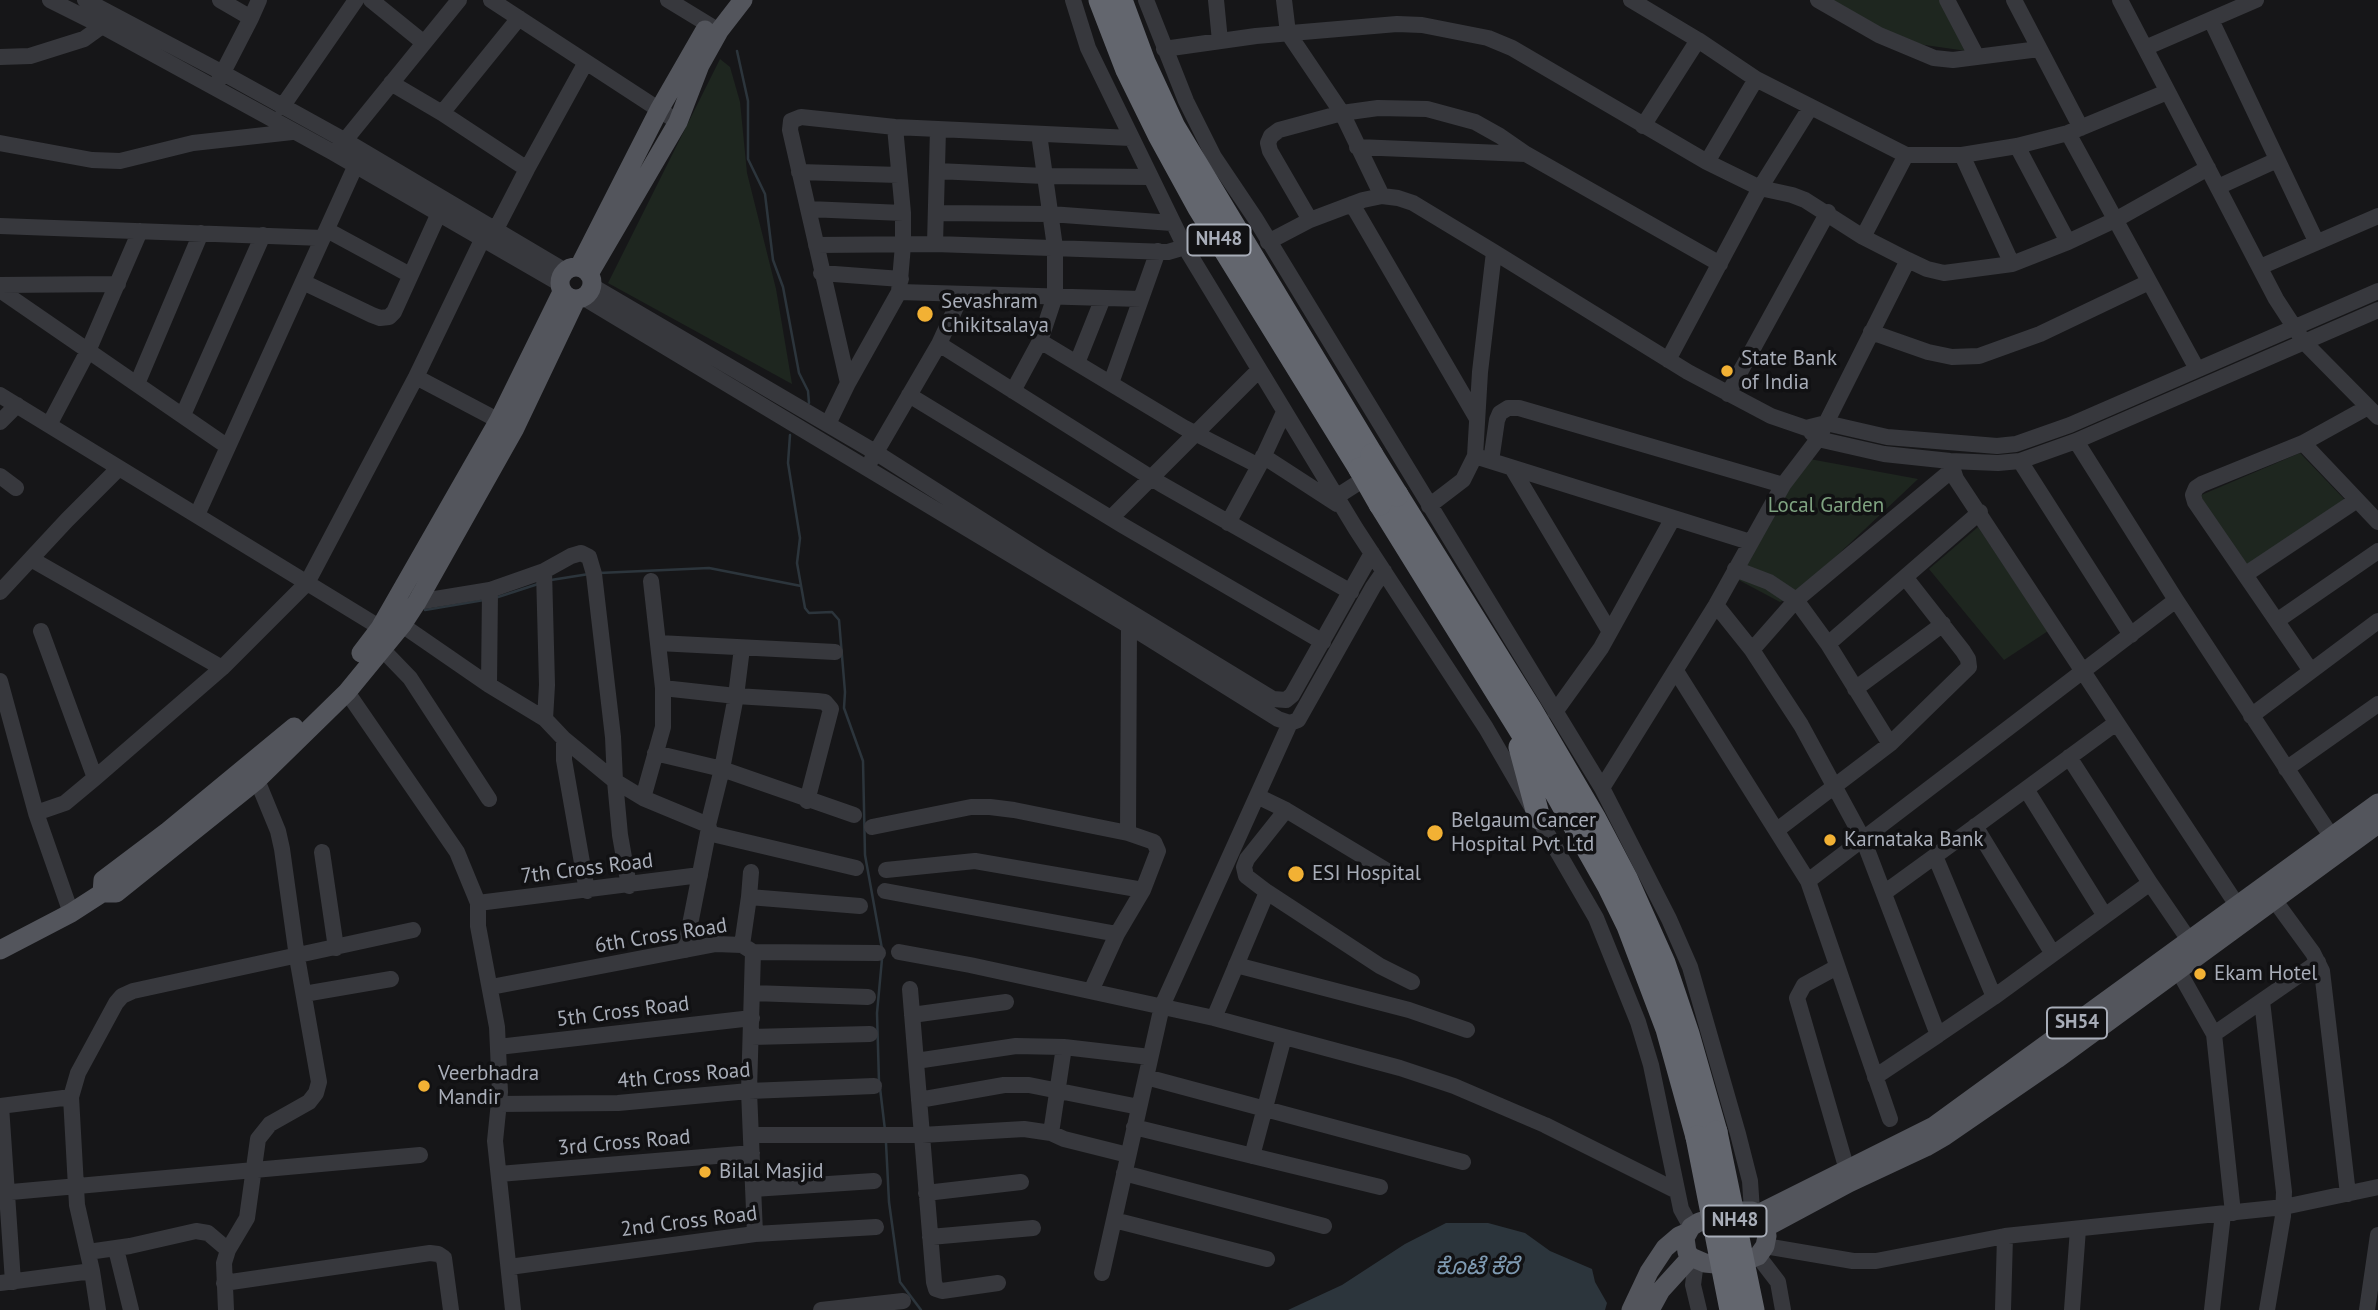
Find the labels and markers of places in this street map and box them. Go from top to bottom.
place label: Sevashram Chikitsalaya [941,289,1049,339]
marker: Sevashram Chikitsalaya [915,304,935,324]
place label: State Bank of India [1741,346,1837,396]
marker: State Bank of India [1719,363,1735,379]
place label: Belgaum Cancer Hospital Pvt Ltd [1451,808,1596,858]
marker: Belgaum Cancer Hospital Pvt Ltd [1425,823,1445,843]
place label: Karnataka Bank [1844,827,1984,853]
marker: Karnataka Bank [1822,832,1838,848]
place label: ESI Hospital [1312,861,1421,887]
marker: ESI Hospital [1286,864,1306,884]
place label: Ekam Hotel [2214,961,2317,987]
marker: Ekam Hotel [2192,966,2208,982]
place label: Veerbhadra Mandir [438,1061,539,1111]
marker: Veerbhadra Mandir [416,1078,432,1094]
place label: Bilal Masjid [719,1159,824,1185]
marker: Bilal Masjid [697,1164,713,1180]

